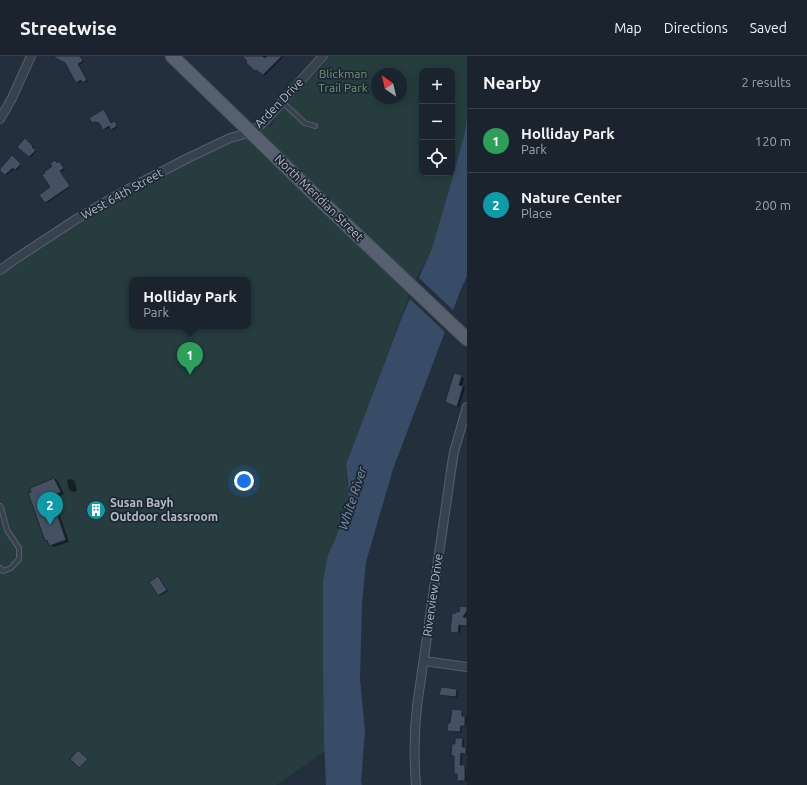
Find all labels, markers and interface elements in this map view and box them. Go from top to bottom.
text: Streetwise [20,17,117,39]
text: Map [614,20,642,36]
text: Directions [664,20,728,36]
text: Saved [750,20,787,36]
park label: Blickman Trail Park [318,67,368,94]
north arrow [371,68,407,104]
map controls [419,68,455,176]
button: + [419,68,455,104]
text: Nearby [483,73,541,92]
street label: Arden Drive [252,75,306,130]
text: 2 results [741,75,791,89]
button: − [419,104,455,140]
text: Holliday Park [521,125,615,142]
text: 1 [492,134,500,148]
text: 120 m [755,134,791,148]
button: locate [419,140,455,176]
text: Park [521,142,547,156]
street label: North Meridian Street [272,152,367,244]
street label: West 64th Street [79,166,165,221]
text: Nature Center [521,189,622,206]
text: 2 [492,198,500,212]
text: 200 m [755,198,791,212]
text: Place [521,206,552,220]
popup [129,277,251,329]
text: Holliday Park [143,288,237,305]
text: Park [143,305,169,319]
pin: 1 [177,342,203,375]
water label: White River [335,464,369,531]
your location [234,471,254,491]
pin: 2 [37,492,63,525]
place label: Susan Bayh Outdoor classroom [110,496,218,523]
building icon: Susan Bayh Outdoor classroom [85,499,107,521]
street label: Riverview Drive [420,553,445,637]

